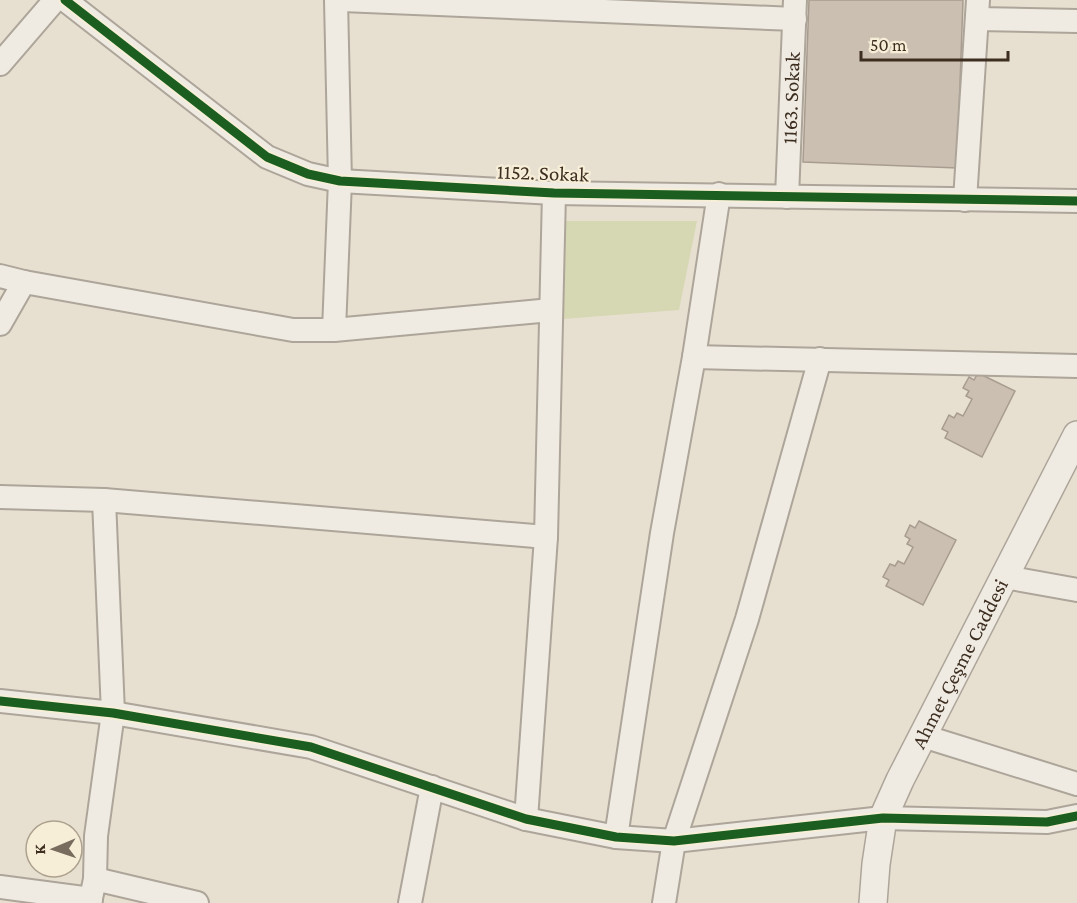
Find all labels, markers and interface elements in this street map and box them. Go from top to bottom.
scale bar [861,24,1008,62]
text: 50 m [870,35,907,55]
street label: 1163. Sokak [777,51,805,145]
street label: 1152. Sokak [497,159,589,187]
street label: Ahmet Çeşme Caddesi [906,574,1013,752]
north arrow [24,819,84,879]
text: K [31,843,48,855]

